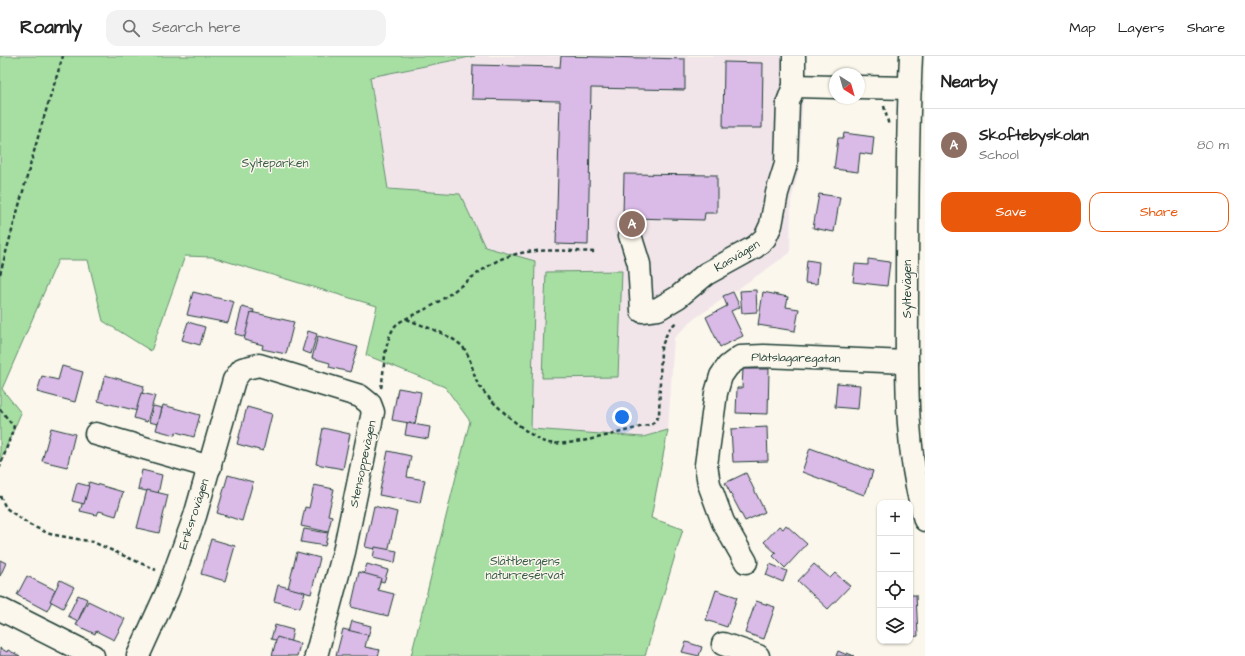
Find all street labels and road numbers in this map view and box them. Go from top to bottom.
street label: Kasvägen [711,236,763,277]
street label: Syltevägen [899,260,917,318]
street label: Plåtslagaregatan [751,349,841,368]
street label: Stensoppevägen [345,419,382,509]
street label: Eriksrovägen [175,477,214,552]

